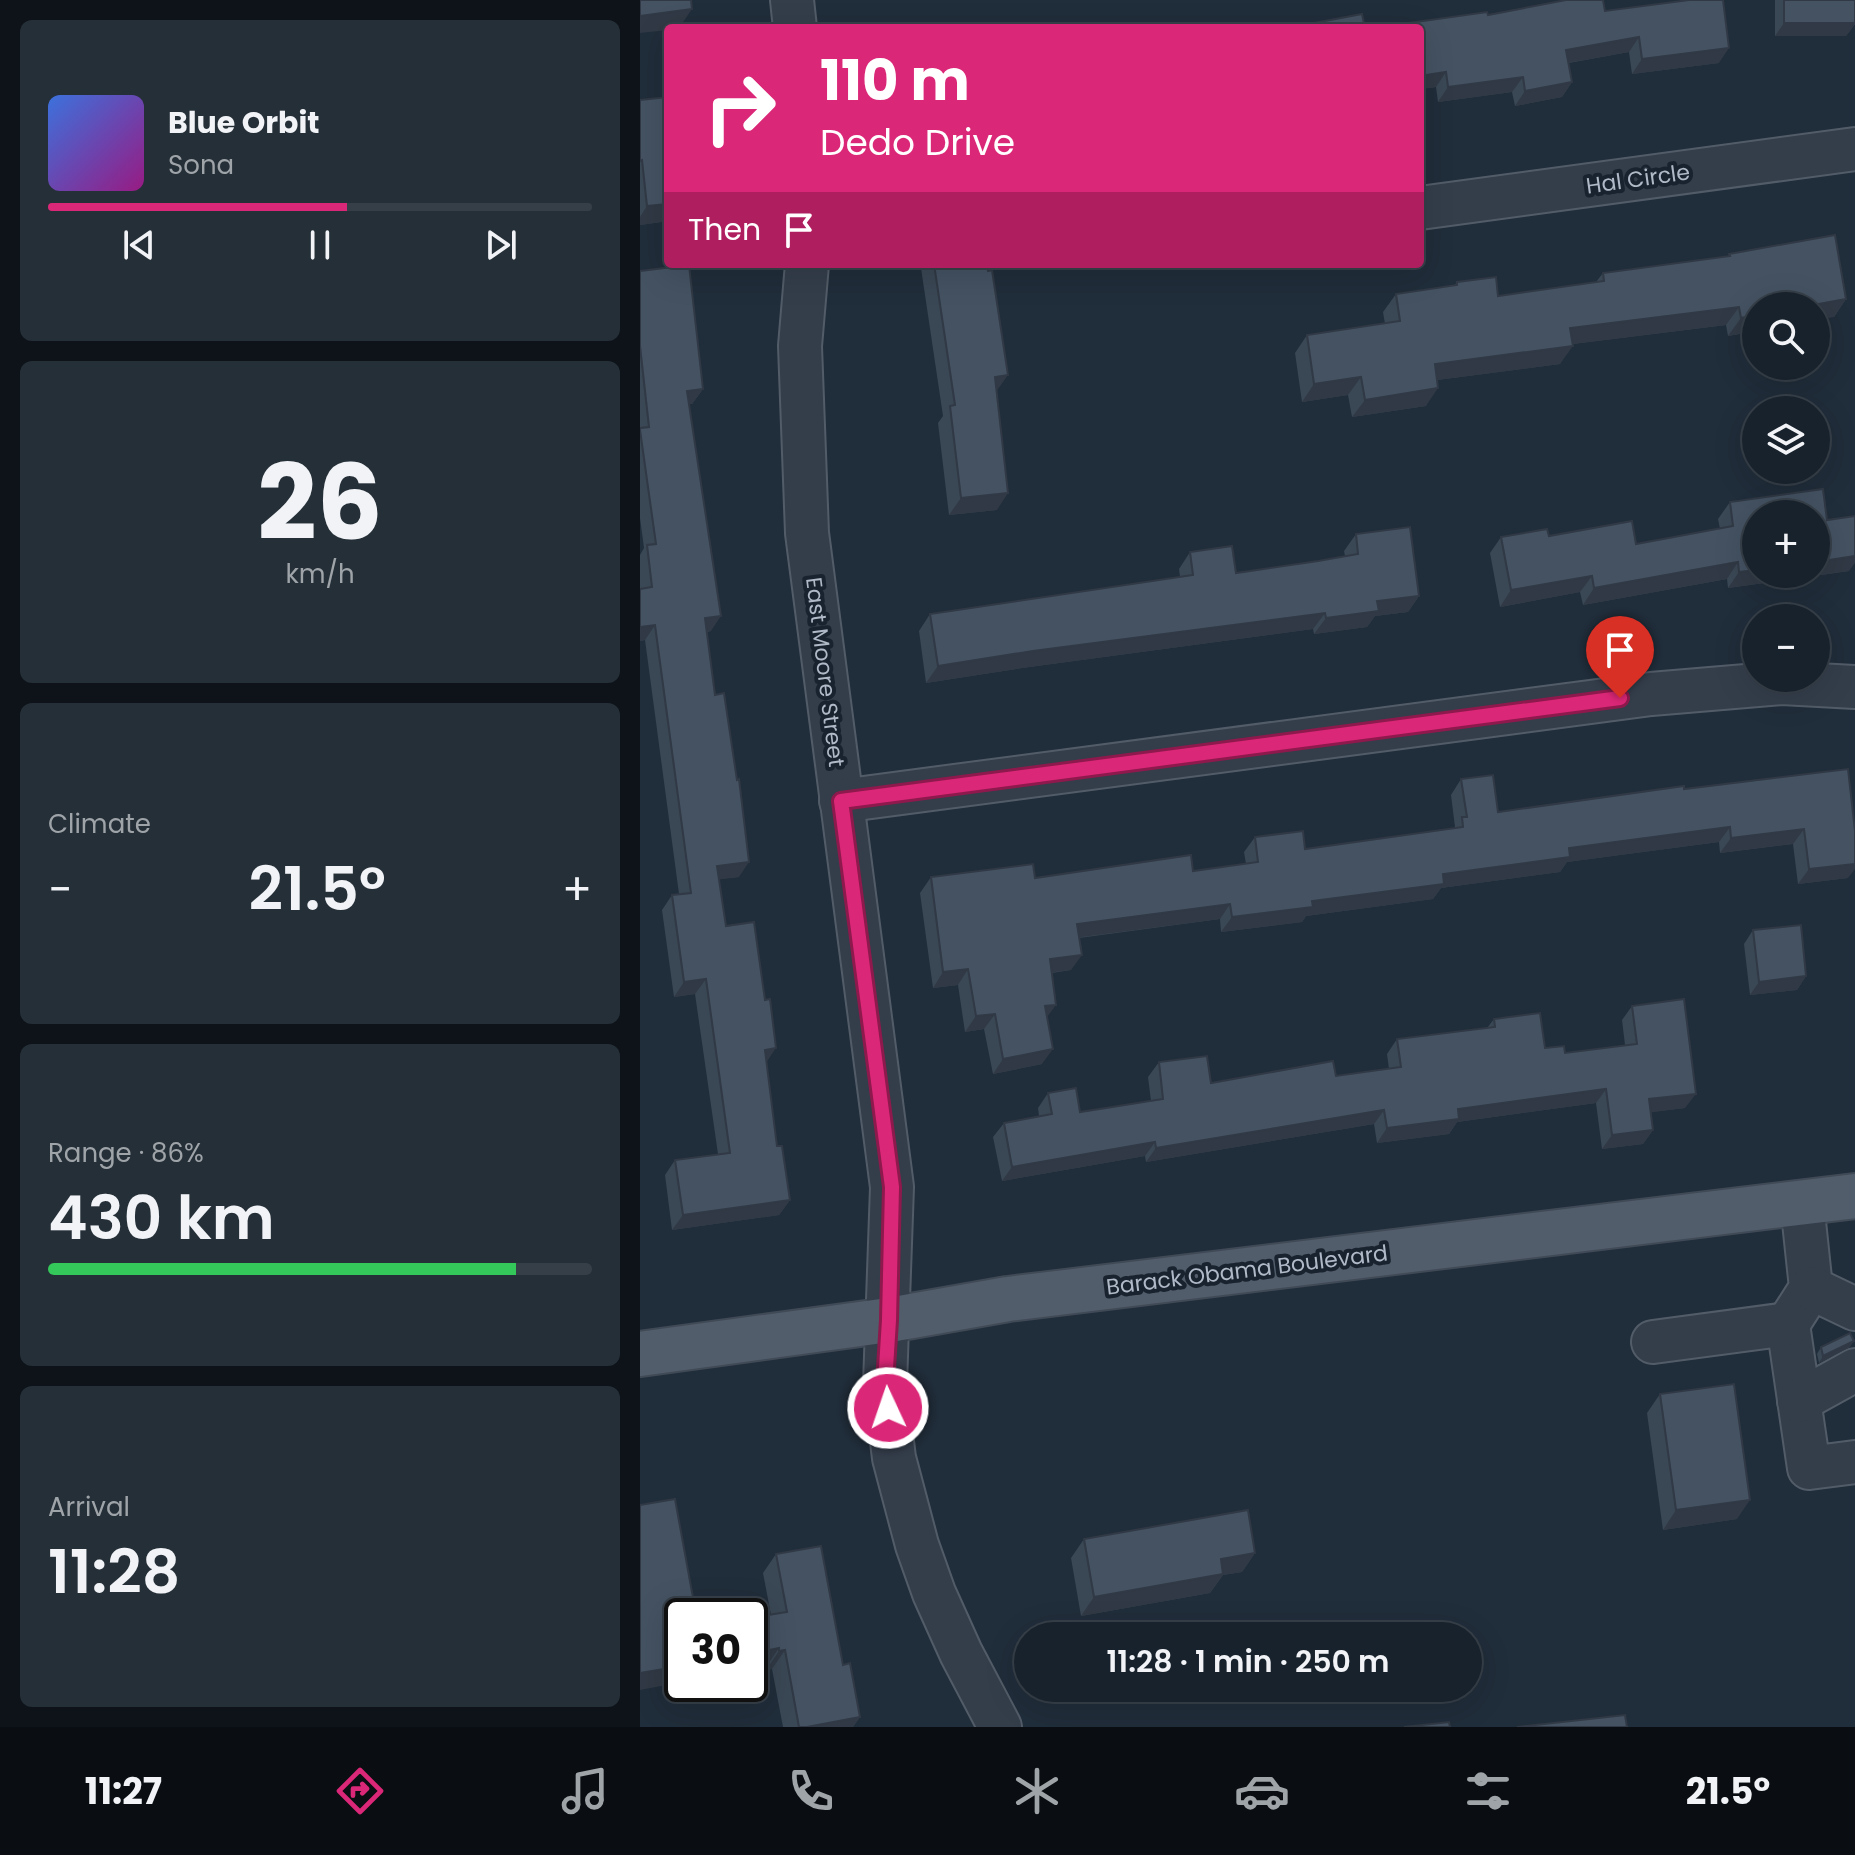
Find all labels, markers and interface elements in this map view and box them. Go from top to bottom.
text: 110 m [820,41,970,120]
icon: right [688,56,792,160]
text: Blue Orbit [168,101,320,144]
text: Dedo Drive [820,117,1015,168]
text: Sona [168,147,234,183]
street label: Hal Circle [1584,156,1692,202]
text: Then [688,208,761,251]
icon: arrive [777,208,821,252]
icon: previous [117,223,161,267]
icon: pause [298,223,342,267]
icon: next [479,223,523,267]
map controls [1742,292,1830,692]
button: search [1742,292,1830,380]
button: layers [1742,396,1830,484]
text: 26 [257,430,383,575]
button: + [1742,500,1830,588]
text: km/h [285,556,355,592]
street label: East Moore Street [798,575,852,769]
button: − [1742,604,1830,692]
pin [1586,616,1654,698]
icon: arrive [1598,628,1642,672]
text: Climate [48,806,151,842]
text: 21.5° [249,847,386,931]
text: − [48,859,72,920]
text: + [562,859,592,920]
text: Range · 86% [48,1135,204,1171]
text: 430 km [48,1176,275,1260]
street label: Barack Obama Boulevard [1104,1237,1390,1303]
position arrow [846,1366,930,1450]
text: Arrival [48,1489,130,1525]
text: 11:28 [48,1530,180,1614]
speed limit sign: 30 [664,1598,768,1702]
text: 11:28 · 1 min · 250 m [1107,1640,1390,1683]
icon: directions [332,1763,388,1819]
icon: music [557,1763,613,1819]
icon: phone [783,1763,839,1819]
icon: climate [1009,1763,1065,1819]
icon: car [1234,1763,1290,1819]
icon: filters [1460,1763,1516,1819]
text: 11:27 [85,1766,162,1817]
text: 21.5° [1686,1766,1770,1817]

